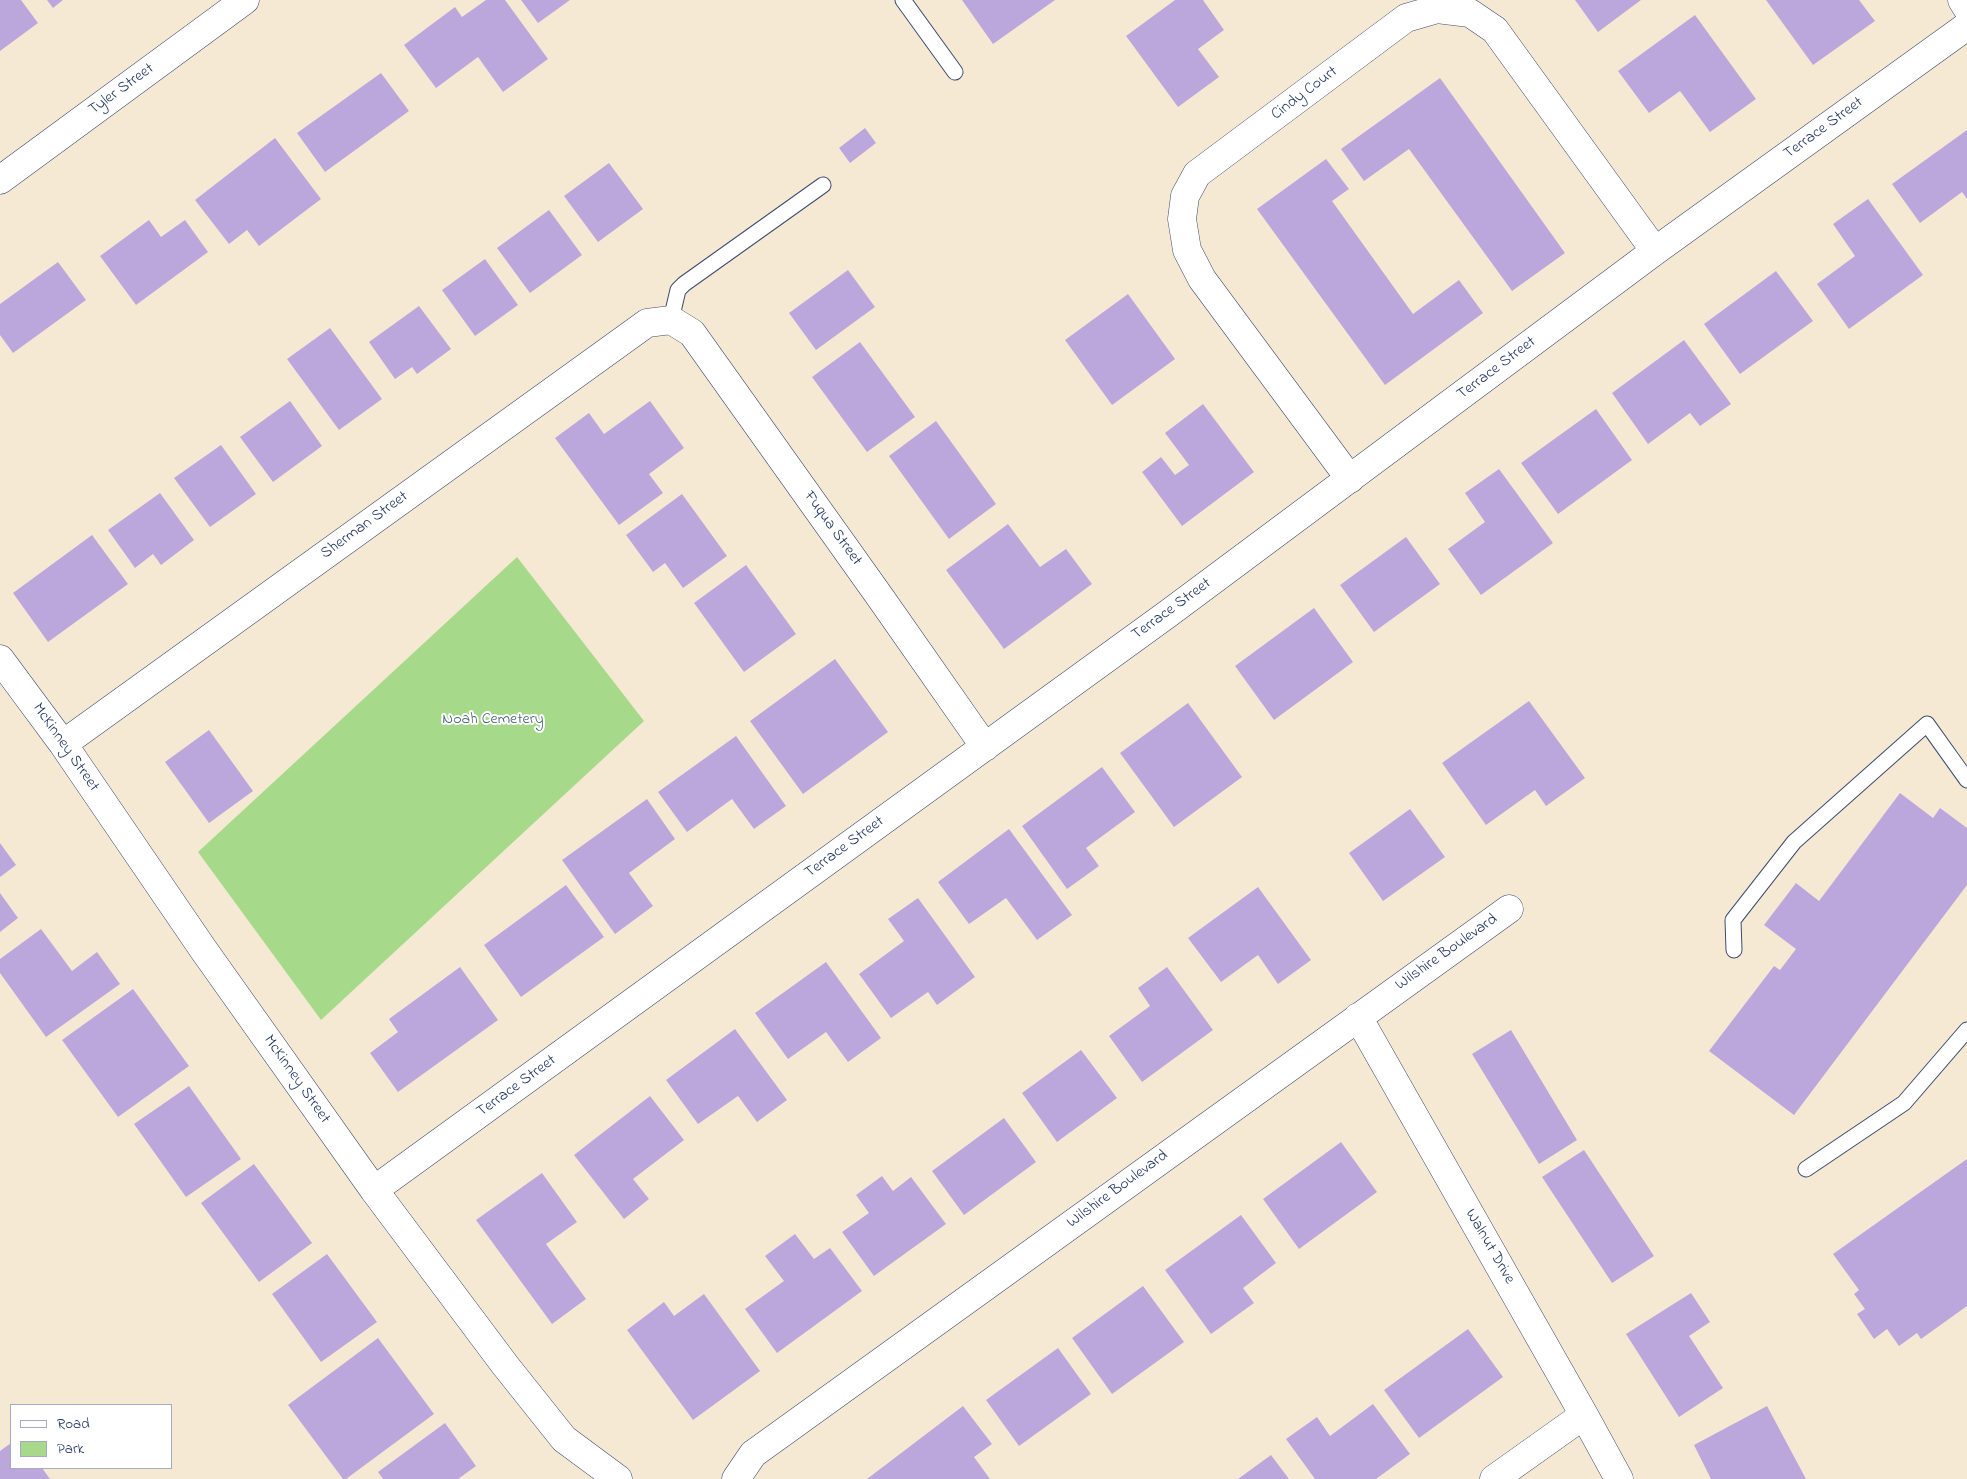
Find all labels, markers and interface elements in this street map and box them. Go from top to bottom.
street label: Tyler Street [86,60,158,120]
street label: Cindy Court [1268,63,1342,125]
street label: Terrace Street [1781,94,1867,164]
street label: Terrace Street [1454,333,1540,405]
street label: Sherman Street [318,488,412,564]
street label: Fuqua Street [799,488,865,570]
street label: Terrace Street [1129,575,1215,645]
street label: McKinney Street [27,700,103,796]
park label: Noah Cemetery [442,710,544,730]
street label: Terrace Street [802,813,888,883]
street label: Wilshire Boulevard [1392,911,1502,995]
street label: McKinney Street [258,1032,334,1128]
street label: Terrace Street [474,1052,560,1122]
street label: Wilshire Boulevard [1064,1147,1172,1233]
street label: Walnut Drive [1460,1206,1518,1288]
legend [10,1404,172,1469]
text: Road [57,1413,90,1435]
text: Park [57,1438,84,1460]

